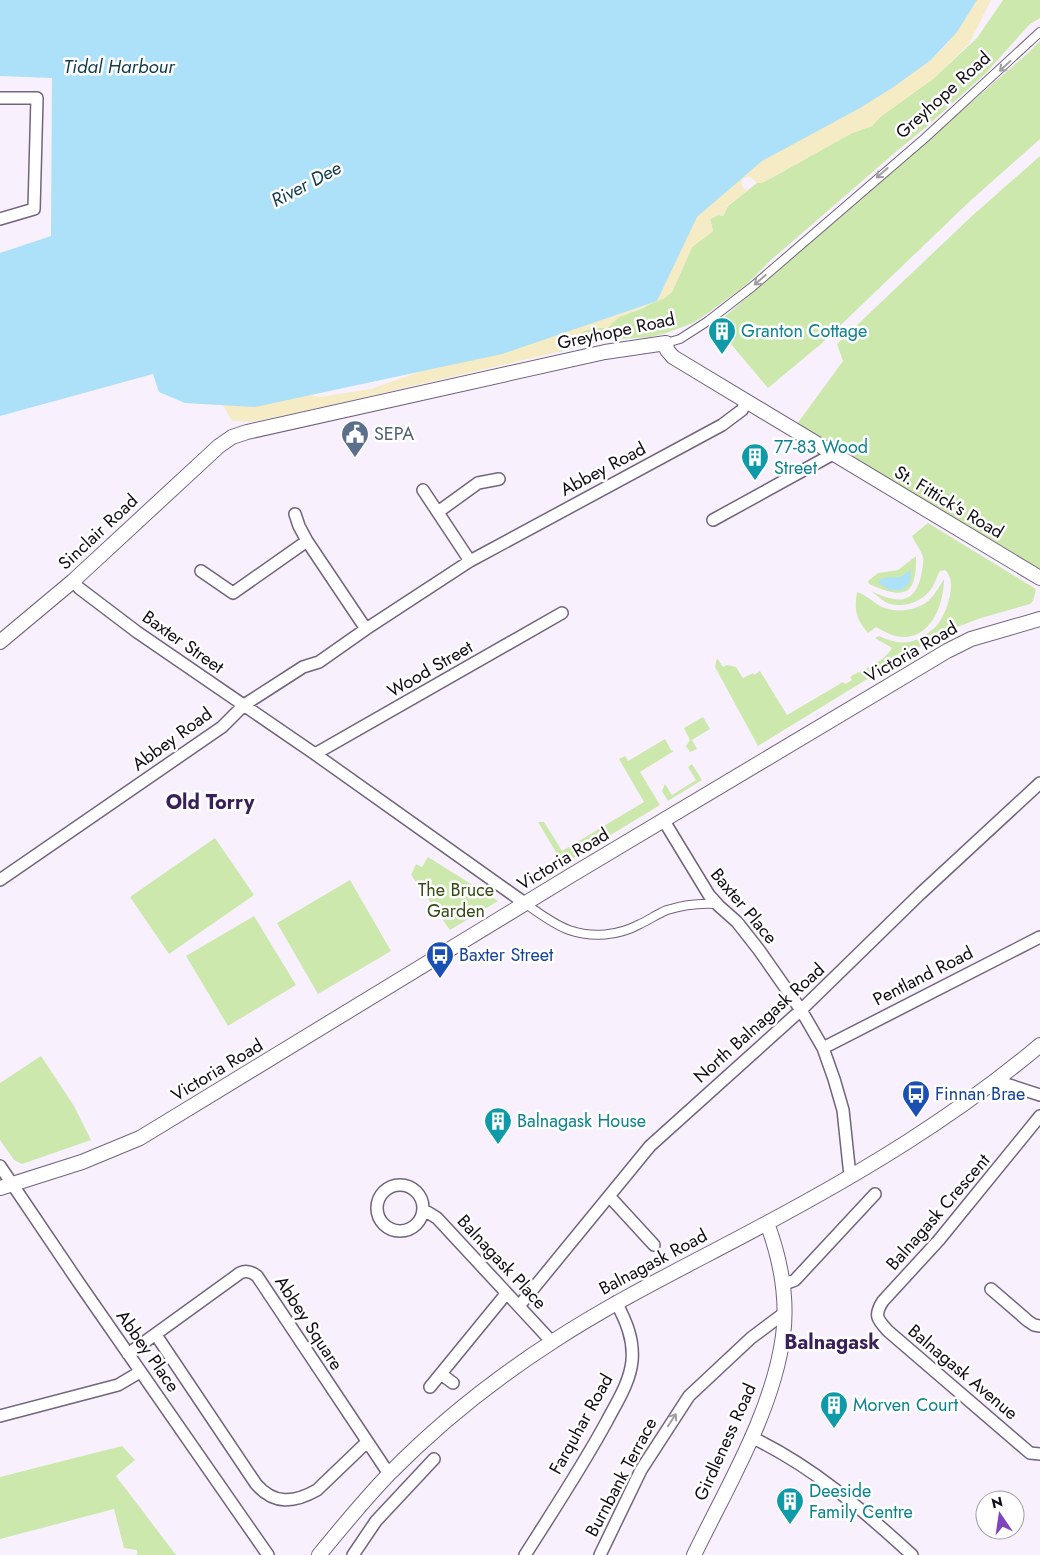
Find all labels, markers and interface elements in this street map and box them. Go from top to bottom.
street label: Greyhope Road [890,45,996,145]
water label: Tidal Harbour [64,53,176,80]
one-way arrow [998,60,1011,72]
water label: River Dee [266,154,346,214]
one-way arrow [876,167,889,179]
one-way arrow [754,274,767,286]
street label: Greyhope Road [555,306,677,356]
building icon: Granton Cottage [707,316,737,355]
place label: Granton Cottage [741,318,867,344]
public building icon: SEPA [340,419,370,458]
place label: SEPA [374,421,414,447]
place label: 77-83 Wood Street [774,434,868,481]
street label: Abbey Road [556,436,650,502]
building icon: 77-83 Wood Street [740,442,770,481]
street label: St. Fittick's Road [889,459,1009,545]
street label: Sinclair Road [52,488,144,576]
street label: Baxter Street [137,604,230,680]
street label: Victoria Road [860,615,962,689]
street label: Wood Street [383,634,478,704]
street label: Abbey Road [127,701,217,777]
district label: Old Torry [166,788,255,817]
street label: Victoria Road [512,821,614,897]
street label: Baxter Place [704,862,784,950]
park label: The Bruce Garden [418,877,494,924]
bus stop icon: Baxter Street [425,940,455,979]
street label: Pentland Road [868,940,978,1012]
place label: Baxter Street [459,942,554,968]
street label: North Balnagask Road [688,957,830,1089]
street label: Victoria Road [166,1032,268,1108]
bus stop icon: Finnan Brae [901,1079,931,1118]
place label: Finnan Brae [935,1081,1025,1107]
building icon: Balnagask House [483,1106,513,1145]
place label: Balnagask House [517,1108,646,1134]
street label: Balnagask Crescent [880,1148,996,1276]
street label: Balnagask Place [451,1209,553,1315]
street label: Balnagask Road [594,1223,712,1301]
street label: Abbey Square [269,1271,349,1375]
street label: Abbey Place [110,1305,186,1397]
street label: Balnagask Avenue [902,1318,1024,1426]
district label: Balnagask [784,1328,880,1357]
street label: Farquhar Road [543,1369,619,1479]
street label: Girdleness Road [688,1379,762,1505]
building icon: Morven Court [819,1390,849,1429]
place label: Morven Court [853,1392,959,1418]
street label: Burnbank Terrace [579,1413,663,1541]
one-way arrow [668,1413,678,1427]
place label: Deeside Family Centre [809,1478,913,1525]
building icon: Deeside Family Centre [775,1486,805,1525]
north arrow [975,1490,1025,1540]
text: N [989,1491,1005,1513]

